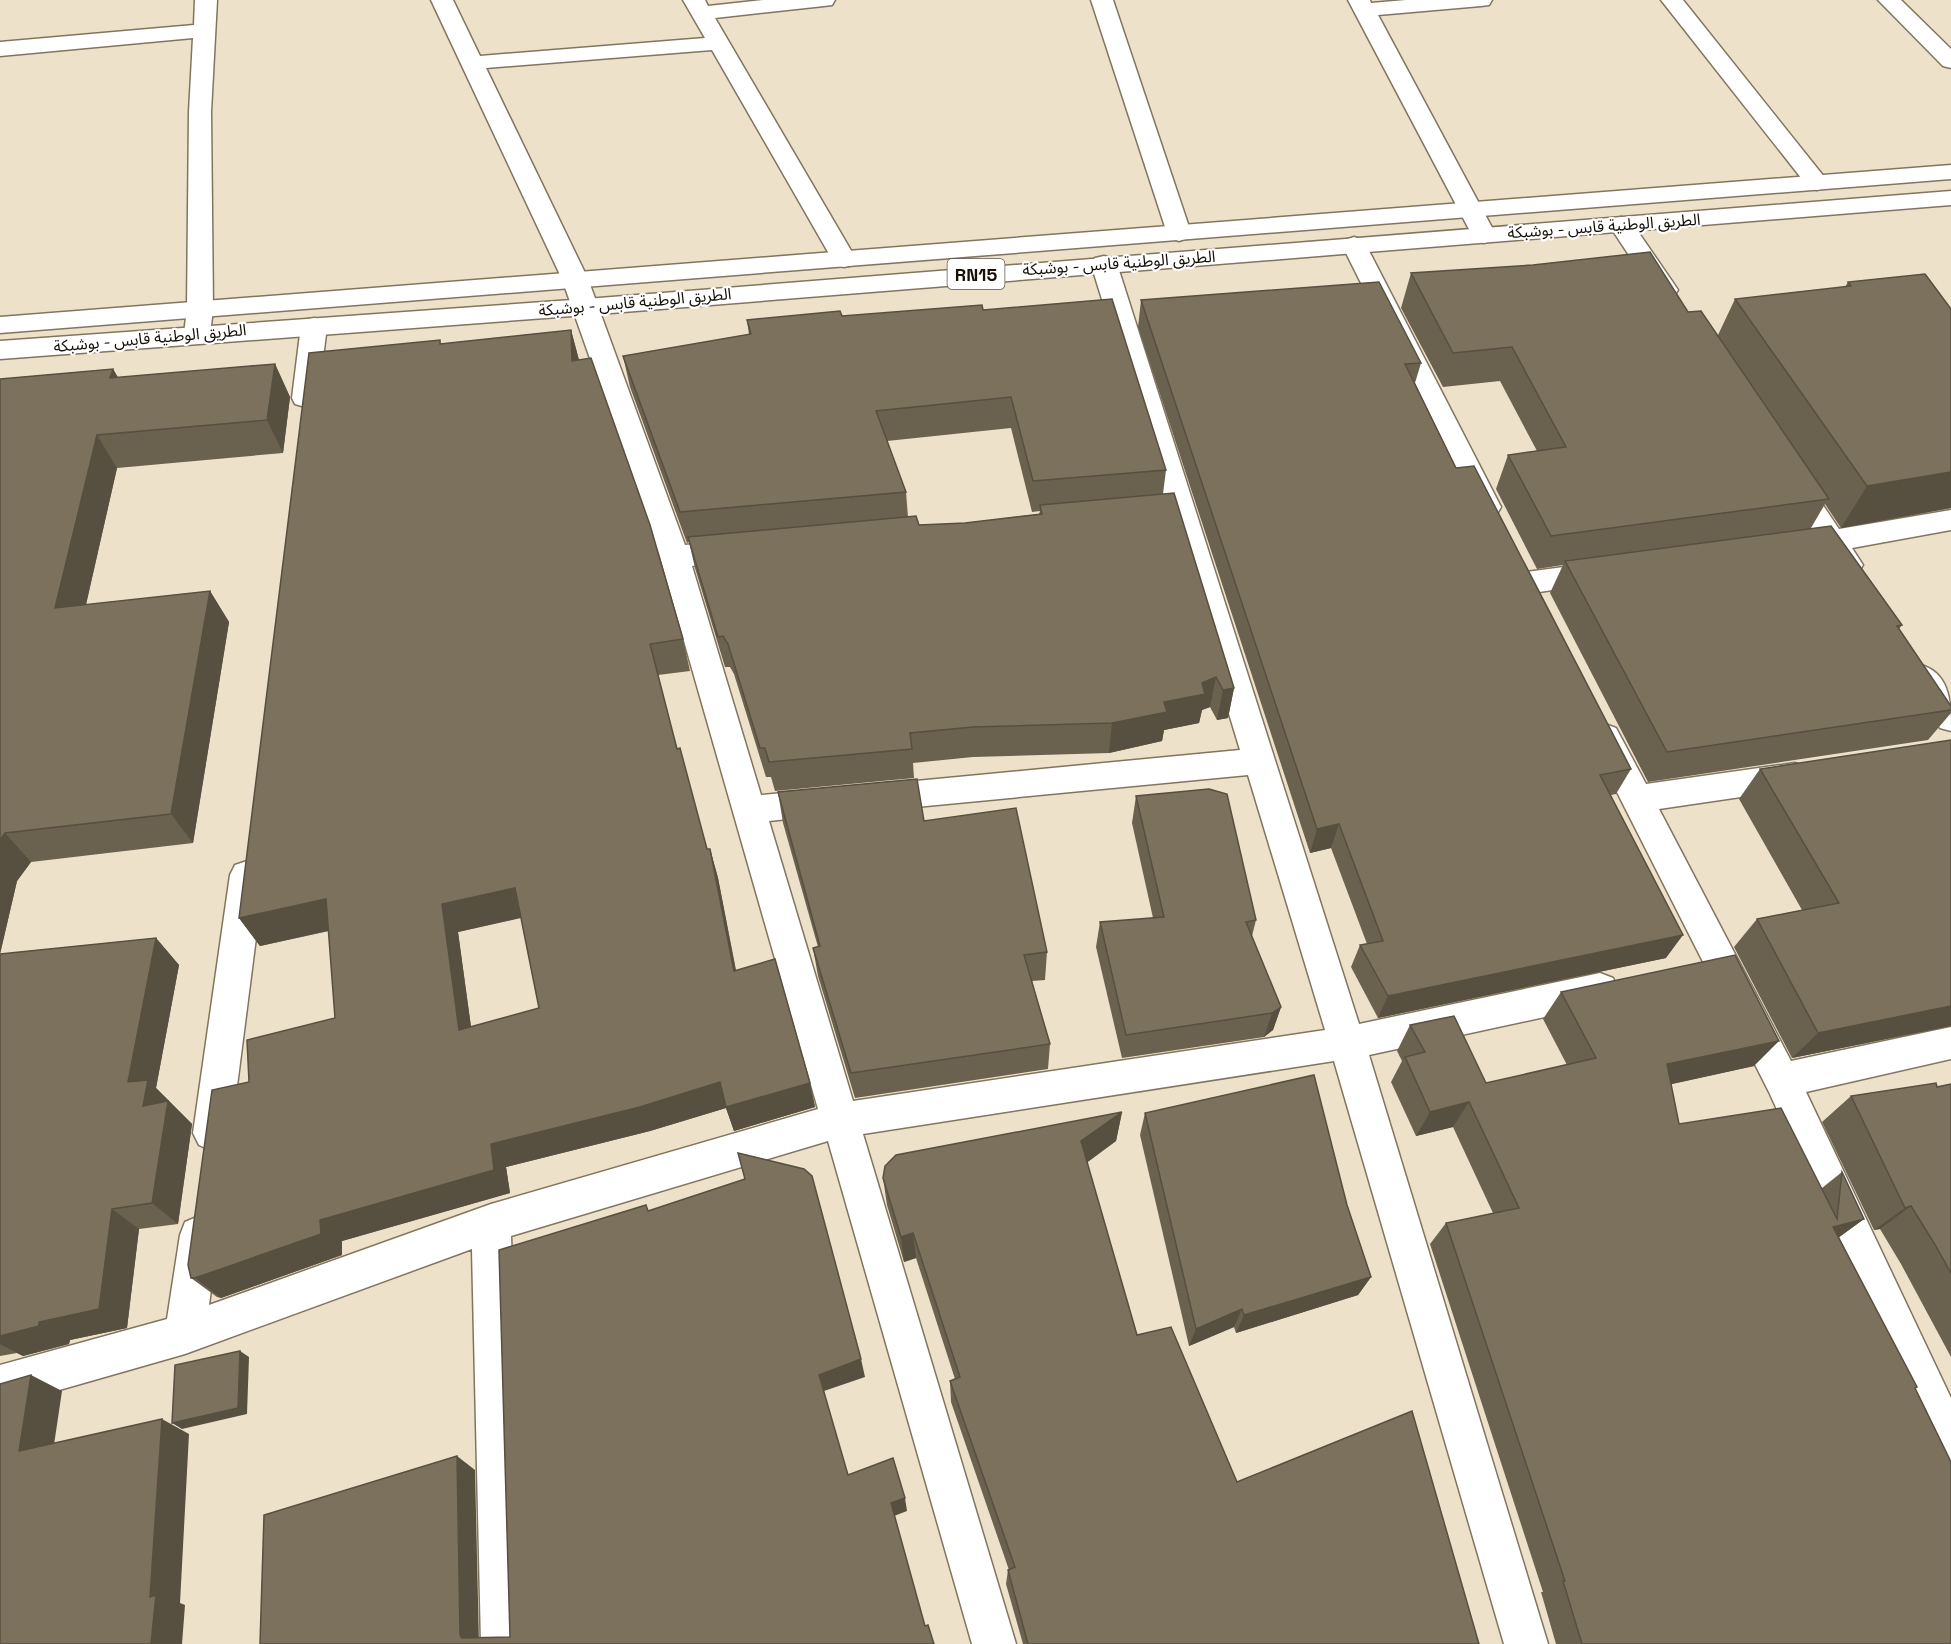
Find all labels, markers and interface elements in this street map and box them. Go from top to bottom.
street label: الطريق الوطنية قابس - بوشبكة [1507,209,1701,243]
street label: الطريق الوطنية قابس - بوشبكة [1022,246,1216,280]
road number: RN15 [948,259,1004,289]
street label: الطريق الوطنية قابس - بوشبكة [538,283,732,321]
street label: الطريق الوطنية قابس - بوشبكة [53,319,247,357]

